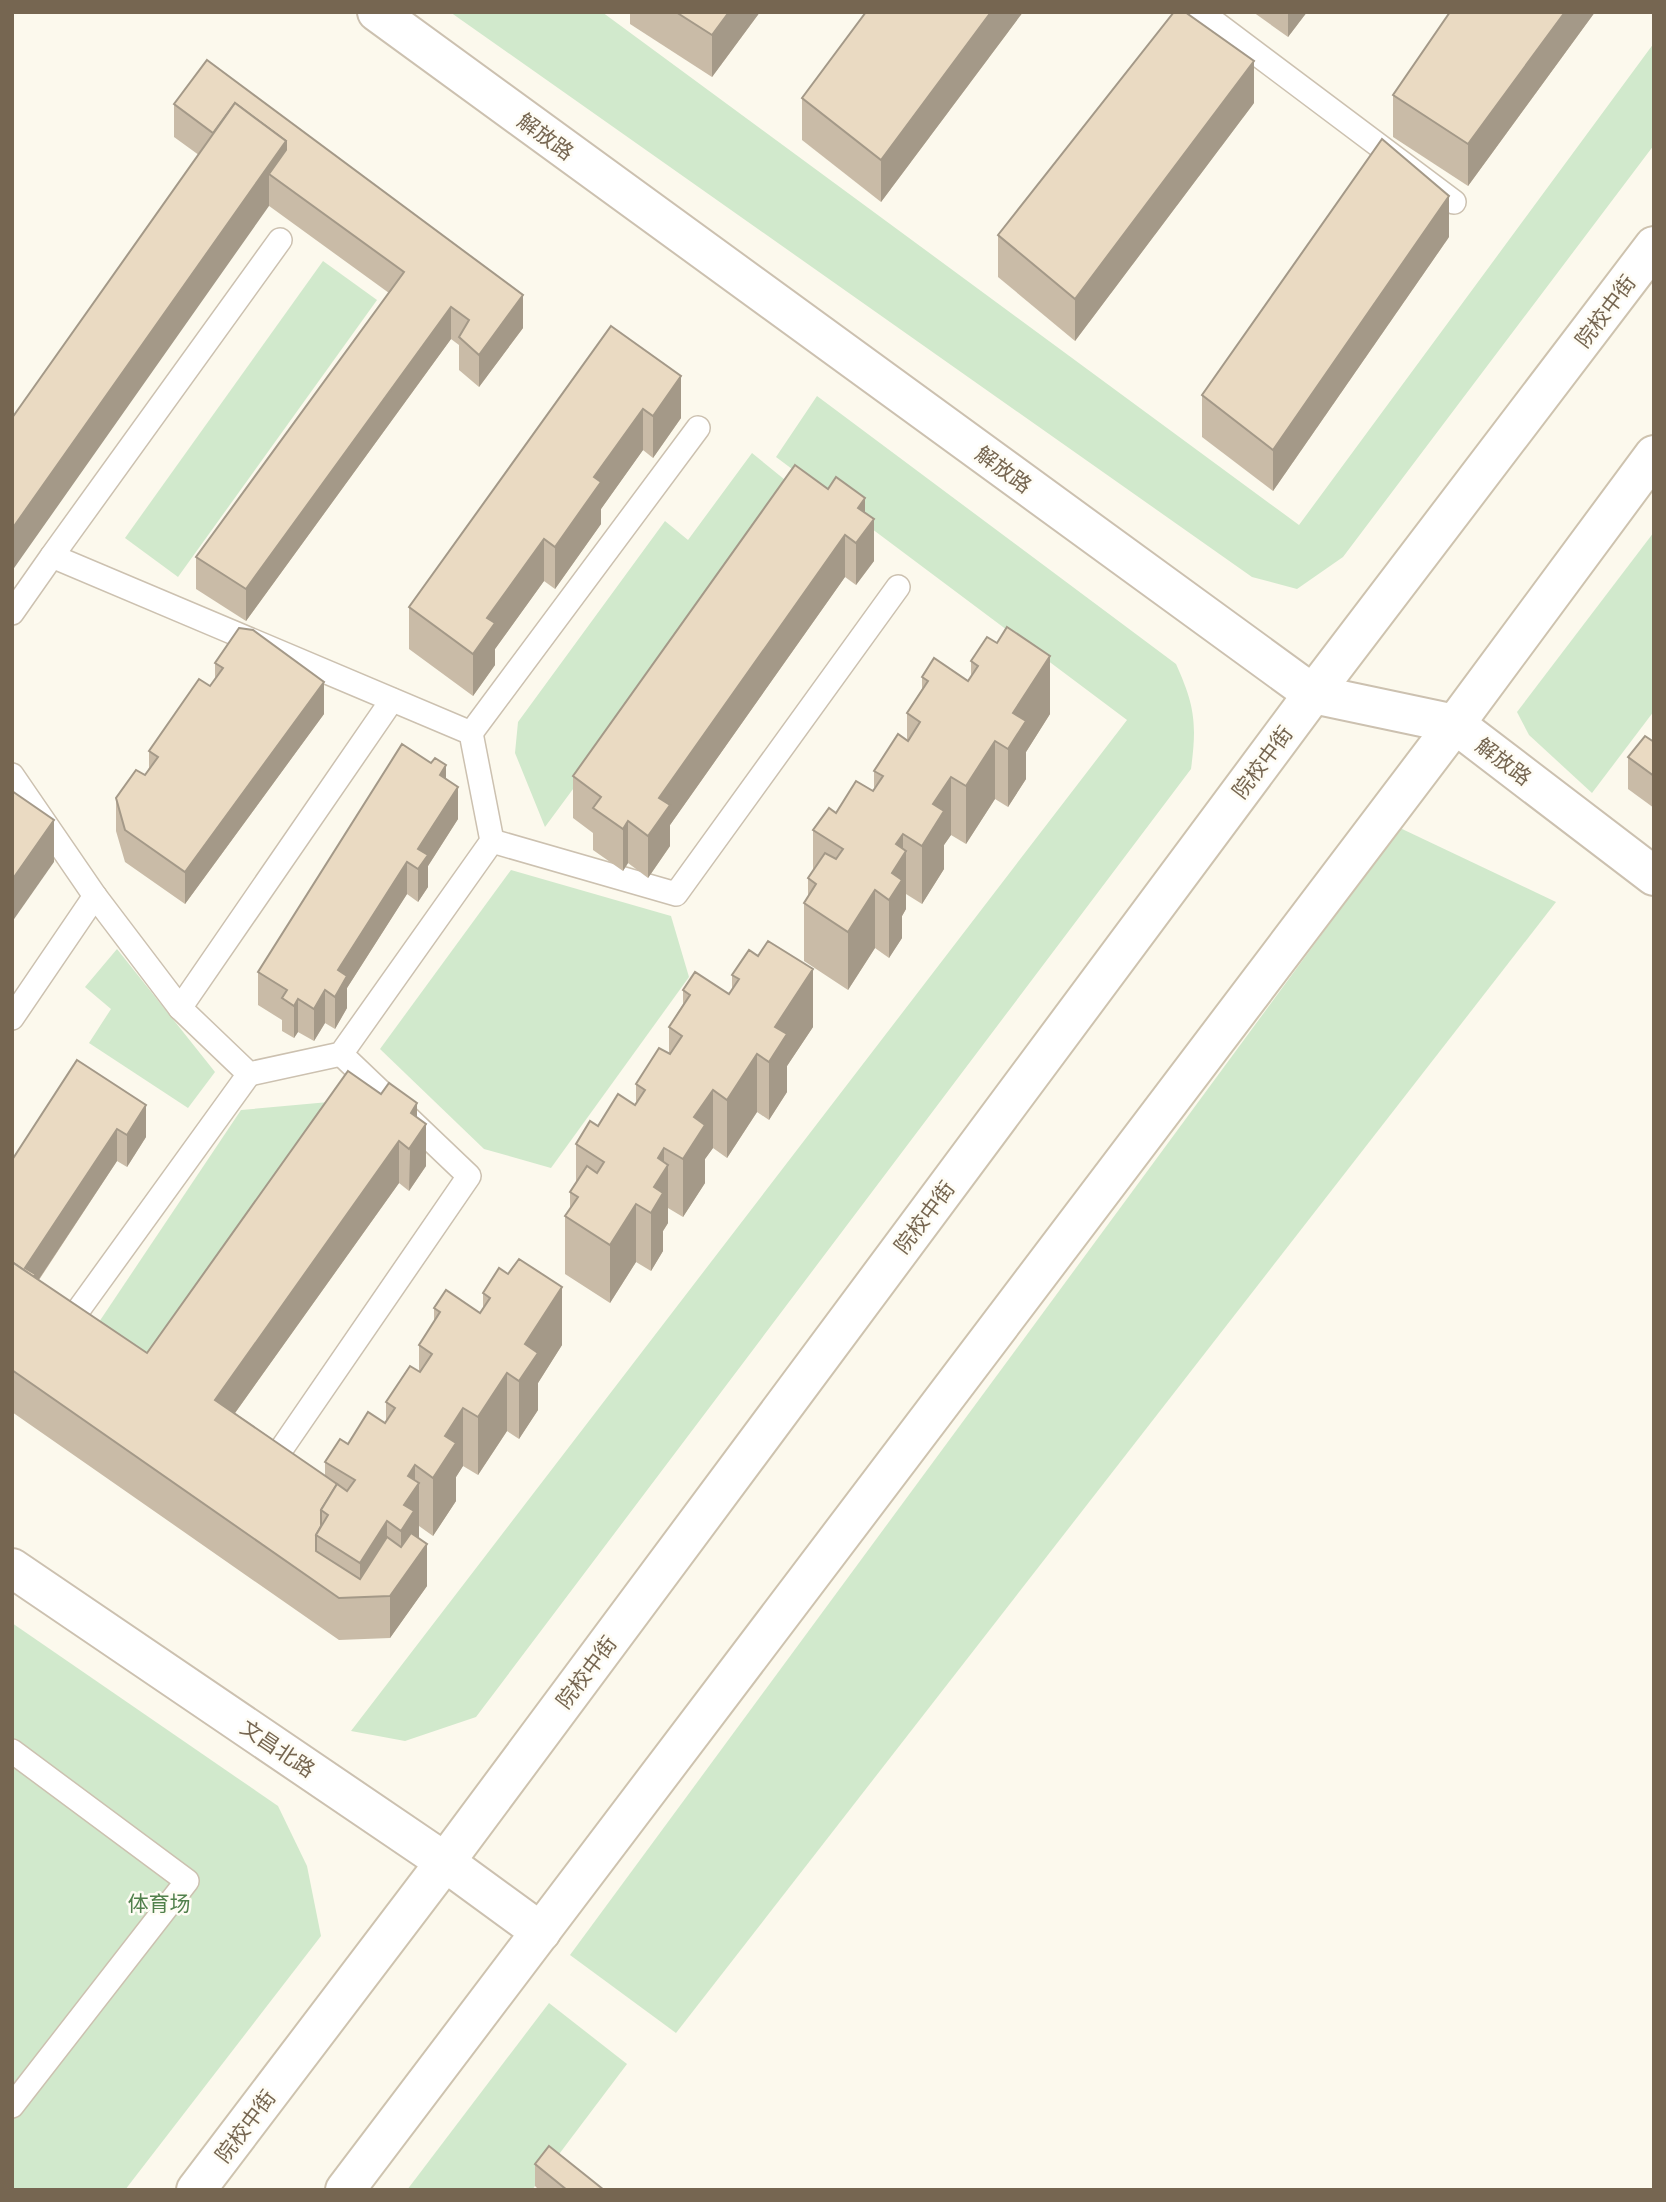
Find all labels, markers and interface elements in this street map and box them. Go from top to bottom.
street label: 解放路 [513,107,579,165]
street label: 院校中街 [1569,270,1641,352]
street label: 解放路 [971,440,1037,498]
street label: 院校中街 [1226,721,1298,803]
street label: 解放路 [1471,732,1537,790]
street label: 院校中街 [888,1176,960,1258]
street label: 院校中街 [550,1631,622,1713]
street label: 文昌北路 [236,1714,320,1782]
park label: 体育场 [128,1890,191,1916]
street label: 院校中街 [209,2085,281,2167]

